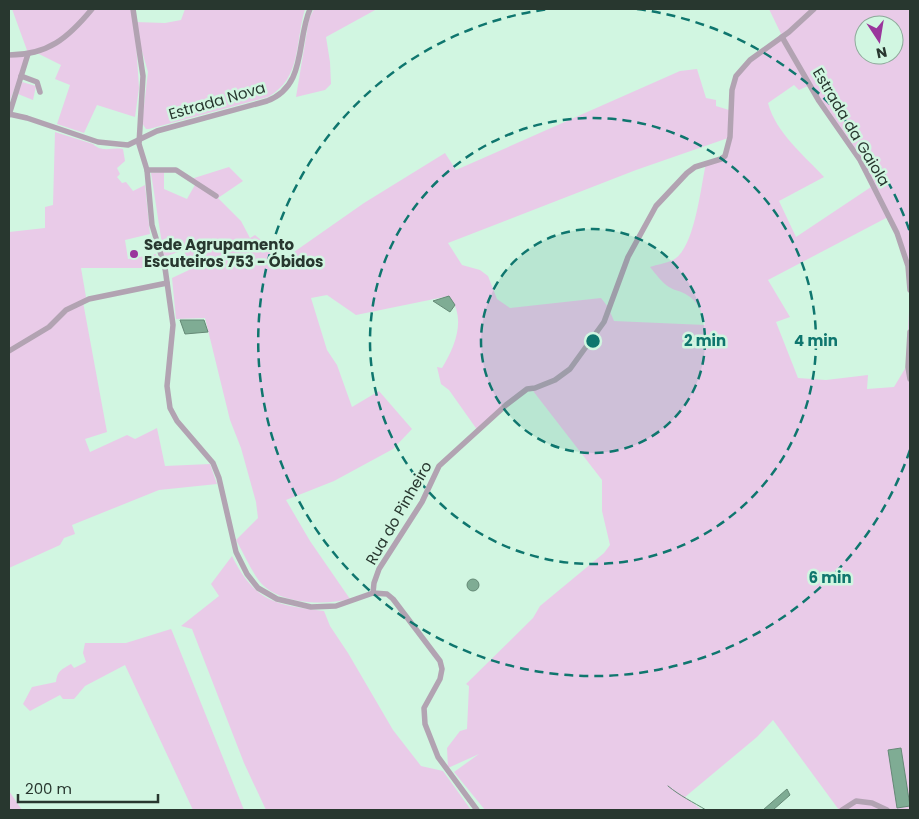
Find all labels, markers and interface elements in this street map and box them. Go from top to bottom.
north arrow [854,15,904,65]
text: N [874,42,889,64]
street label: Estrada da Gaiola [808,64,895,190]
street label: Estrada Nova [166,77,268,124]
place label: Sede Agrupamento Escuteiros 753 - Óbidos [144,234,323,272]
marker: Sede Agrupamento Escuteiros 753 - Óbidos [128,248,140,260]
text: 2 min [684,330,726,351]
text: 4 min [794,330,838,351]
centre of rings [584,332,602,350]
street label: Rua do Pinheiro [360,457,437,568]
text: 6 min [808,567,852,588]
scale bar [18,772,158,804]
text: 200 m [25,778,72,799]

